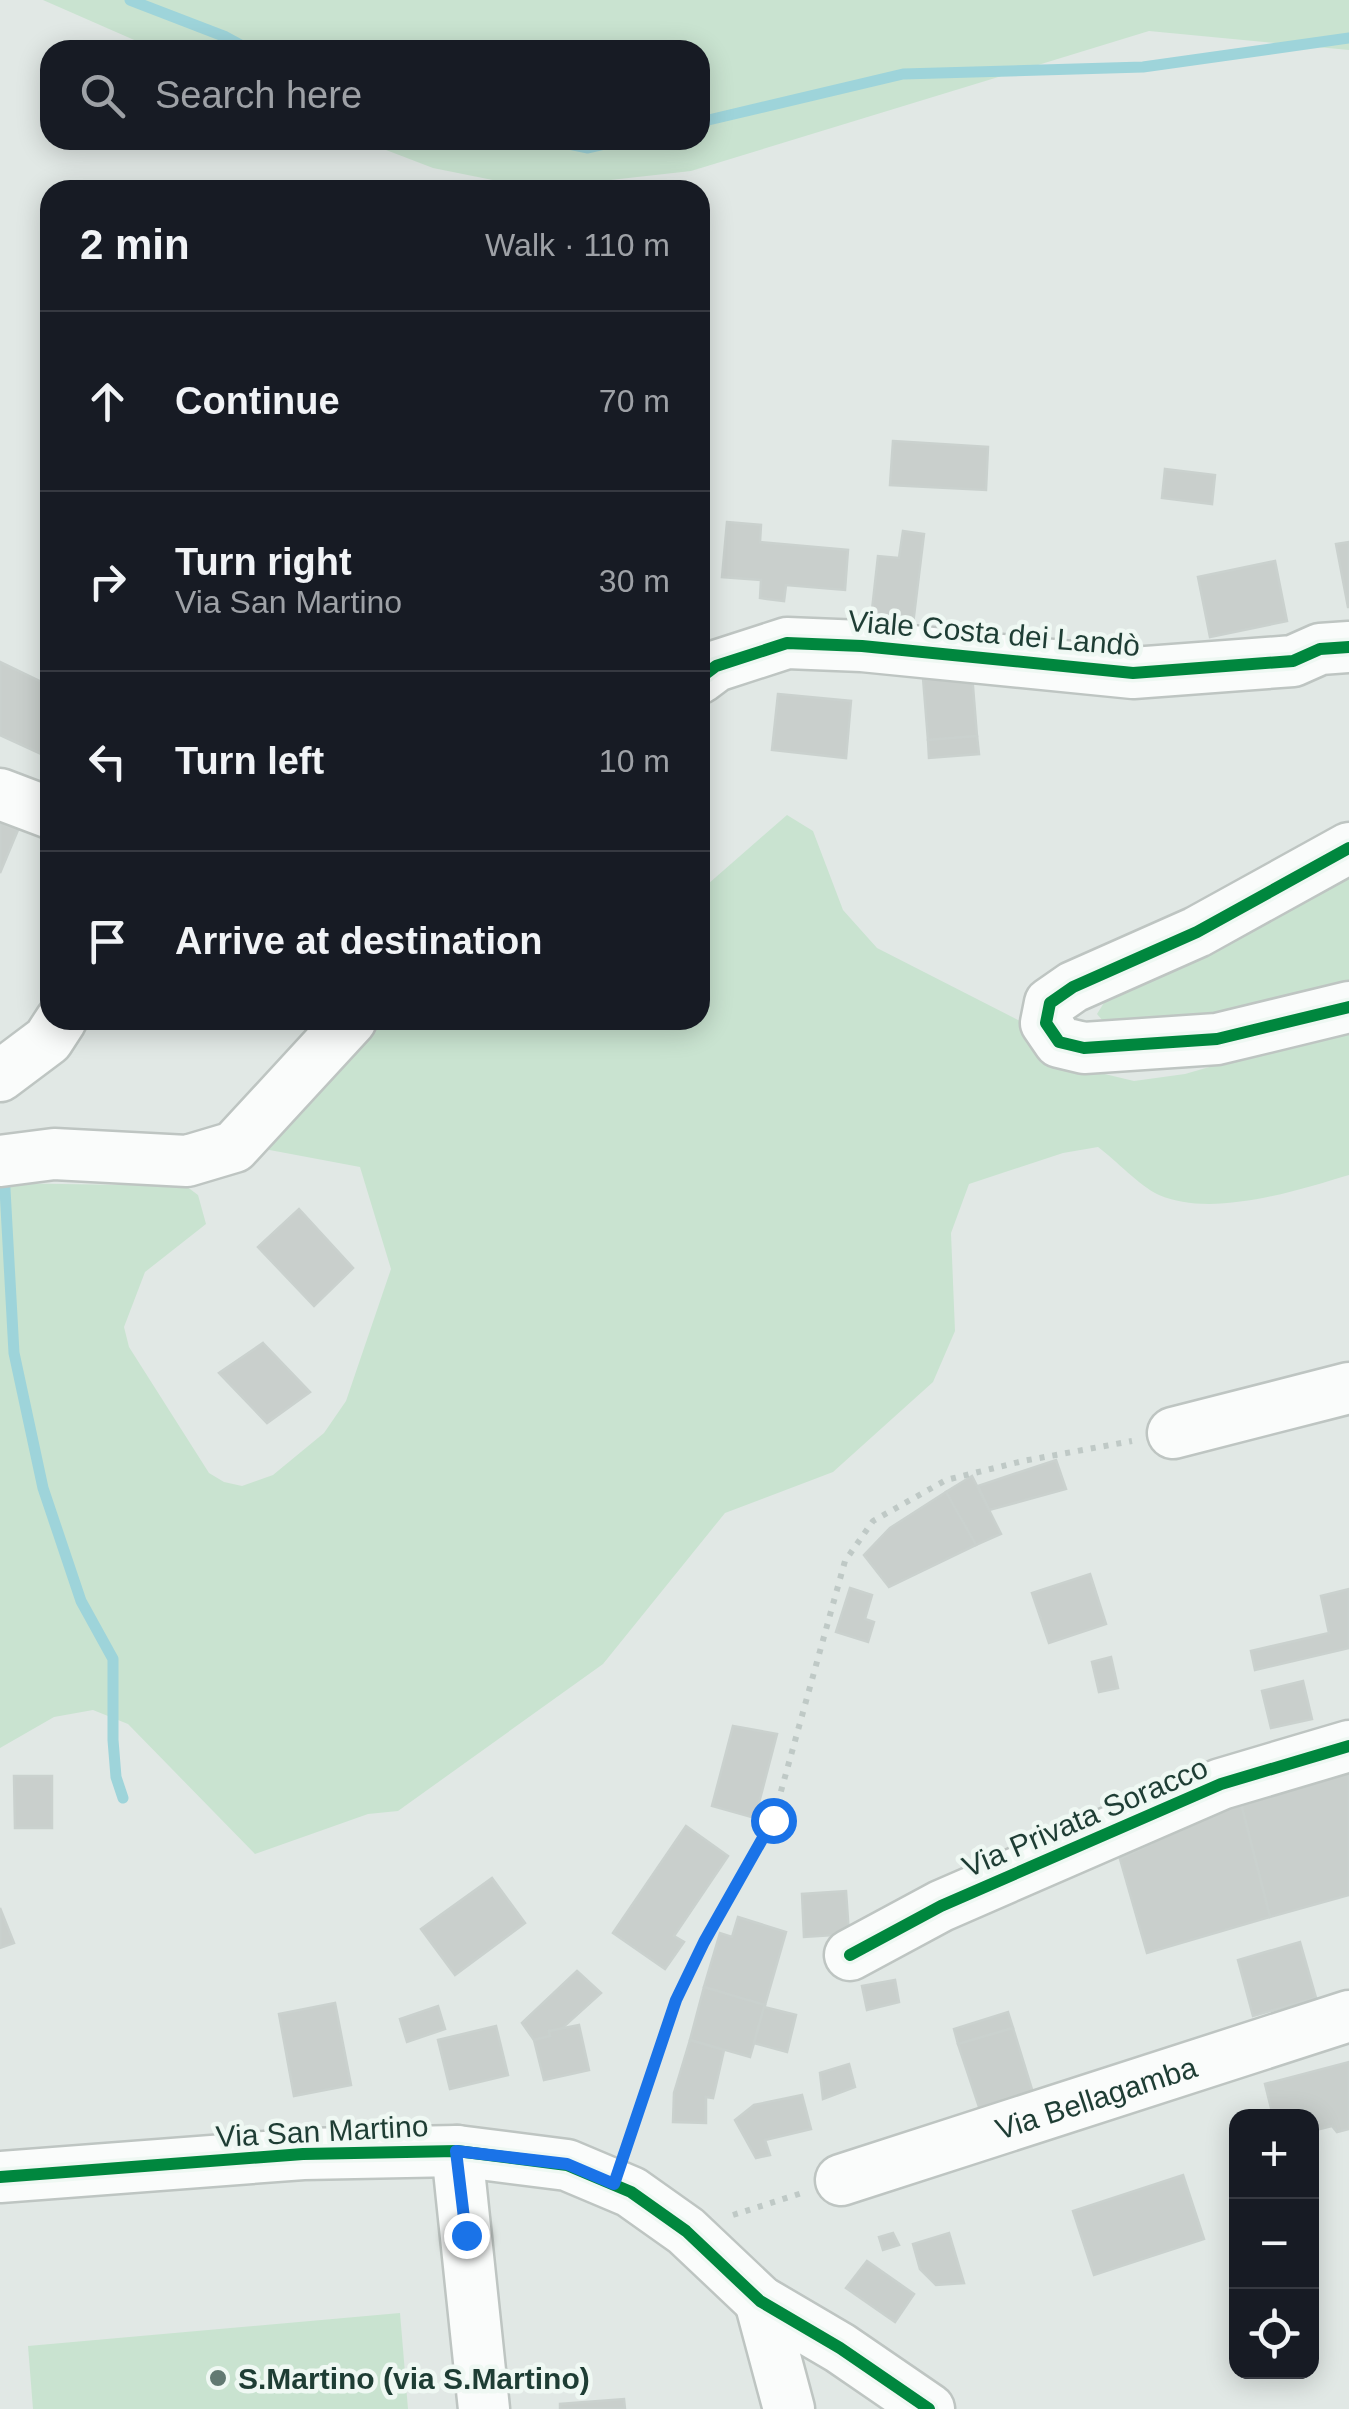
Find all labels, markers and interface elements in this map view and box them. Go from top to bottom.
search box [40,40,710,150]
icon: search [75,68,130,123]
text: Search here [155,74,362,116]
text: 2 min [80,221,190,268]
text: Walk · 110 m [485,227,670,263]
icon: ahead [80,374,135,429]
text: Continue [175,380,340,422]
text: 70 m [599,383,670,419]
text: Turn right [175,541,352,583]
icon: right [80,554,135,609]
text: 30 m [599,563,670,599]
text: Via San Martino [175,584,402,620]
street label: Viale Costa dei Landò [847,604,1141,662]
icon: left [80,734,135,789]
text: Turn left [175,740,324,782]
text: 10 m [599,743,670,779]
icon: arrive [80,914,135,969]
text: Arrive at destination [175,920,542,962]
street label: Via Privata Soracco [958,1750,1212,1884]
route start [751,1798,797,1844]
street label: Via Bellagamba [991,2050,1201,2146]
street label: Via San Martino [215,2109,429,2153]
map controls [1229,2109,1319,2379]
button: + [1229,2109,1319,2199]
button: − [1229,2199,1319,2289]
route end [444,2213,490,2259]
button: locate [1229,2289,1319,2379]
place label: S.Martino (via S.Martino) [238,2362,590,2395]
marker: S.Martino (via S.Martino) [207,2367,229,2389]

